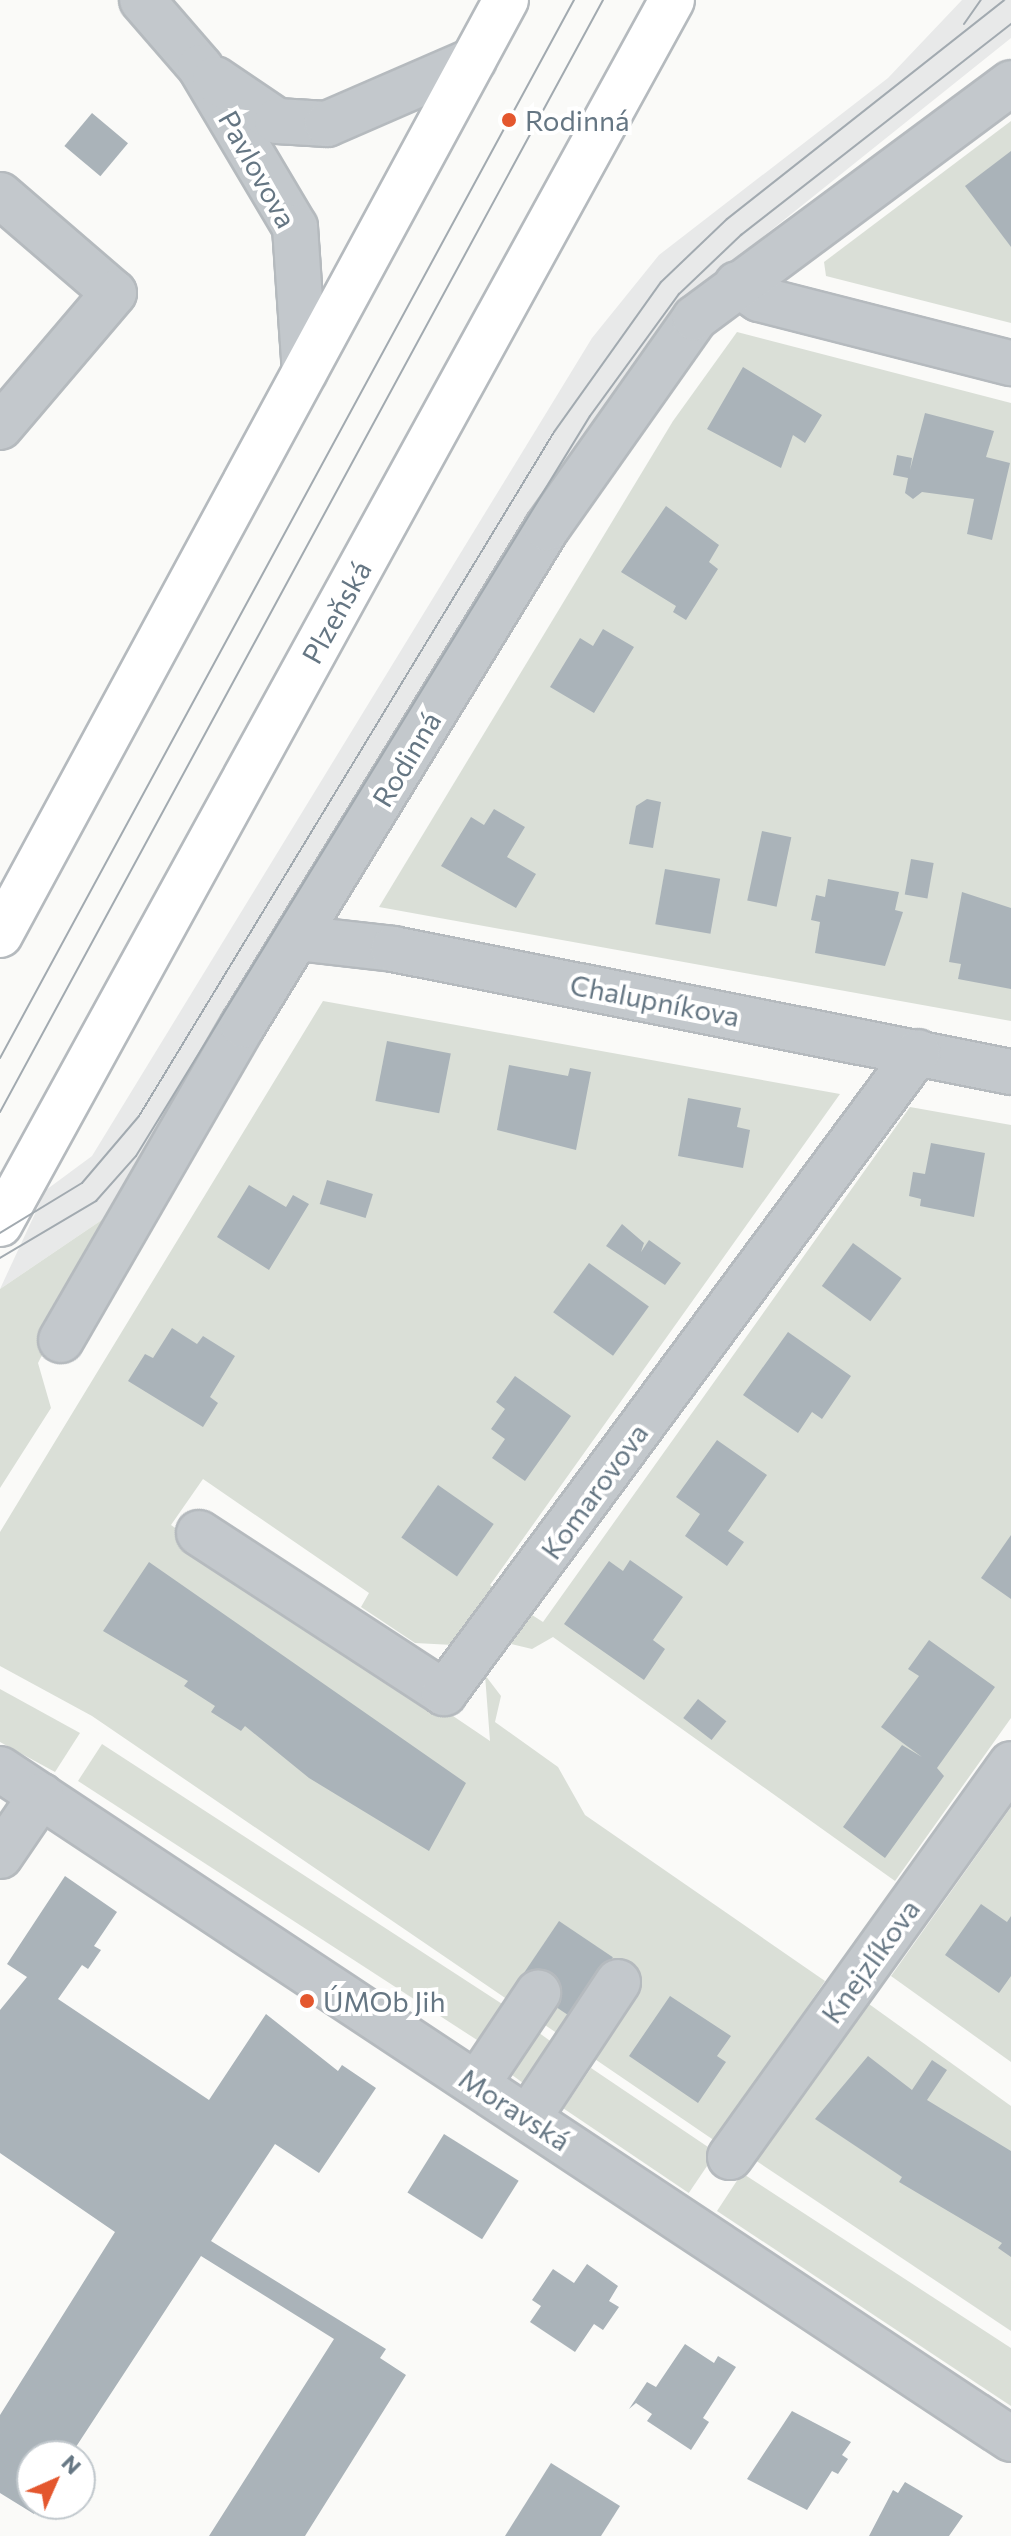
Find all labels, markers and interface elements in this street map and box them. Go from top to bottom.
place label: Rodinná [525,103,630,137]
street label: Pavlovova [212,105,304,233]
marker: Rodinná [500,111,518,129]
street label: Plzeňská [294,555,378,669]
street label: Rodinná [365,706,447,812]
street label: Chalupníkova [567,967,743,1033]
street label: Komarovova [534,1417,654,1565]
street label: Knejzlíkova [814,1893,926,2029]
place label: ÚMOb Jih [323,1984,446,2018]
marker: ÚMOb Jih [298,1992,316,2010]
street label: Moravská [453,2061,577,2157]
north arrow [16,2440,96,2520]
text: N [57,2449,87,2479]

